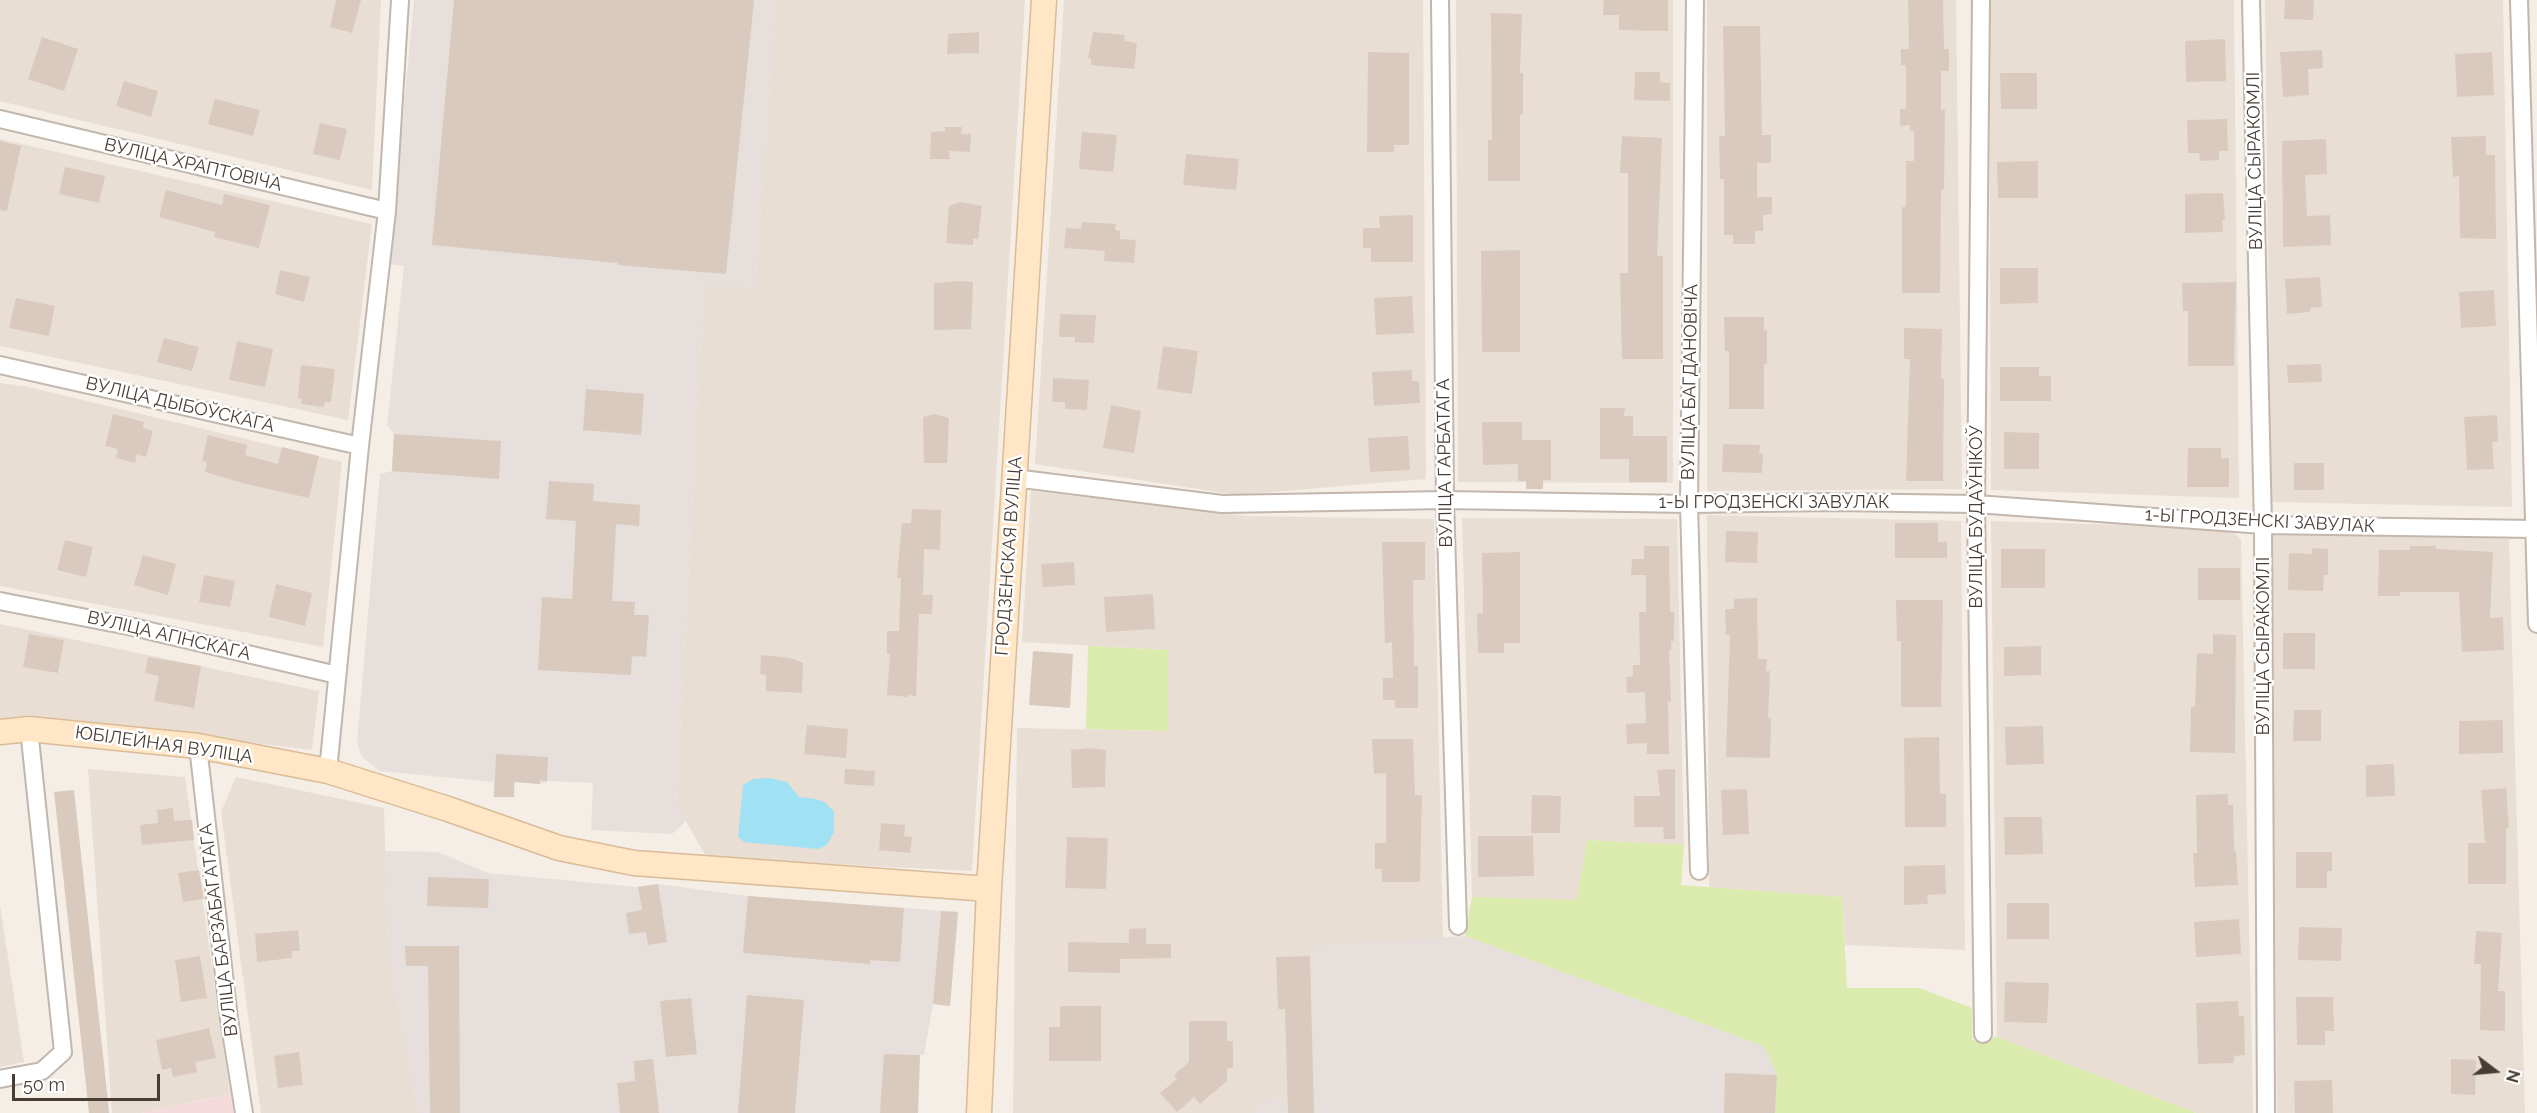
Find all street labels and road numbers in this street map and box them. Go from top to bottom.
street label: ВУЛІЦА СЫРАКОМЛІ [2243,72,2267,250]
street label: ВУЛІЦА ХРАПТОВІЧА [102,134,284,196]
street label: ВУЛІЦА БАГДАНОВІЧА [1677,284,1703,480]
street label: ВУЛІЦА ДЫБОЎСКАГА [83,373,277,437]
street label: ВУЛІЦА ГАРБАТАГА [1433,378,1457,548]
street label: ВУЛІЦА БУДАЎНІКОЎ [1966,425,1988,609]
street label: ГРОДЗЕНСКАЯ ВУЛІЦА [991,456,1027,656]
street label: 1-Ы ГРОДЗЕНСКІ ЗАВУЛАК [1659,492,1889,514]
street label: 1-Ы ГРОДЗЕНСКІ ЗАВУЛАК [2144,504,2376,538]
street label: ВУЛІЦА СЫРАКОМЛІ [2253,557,2275,735]
street label: ВУЛІЦА АГІНСКАГА [85,607,253,665]
street label: ЮБІЛЕЙНАЯ ВУЛІЦА [74,722,254,768]
street label: ВУЛІЦА БАРЗАБАГАТАГА [195,822,243,1038]

